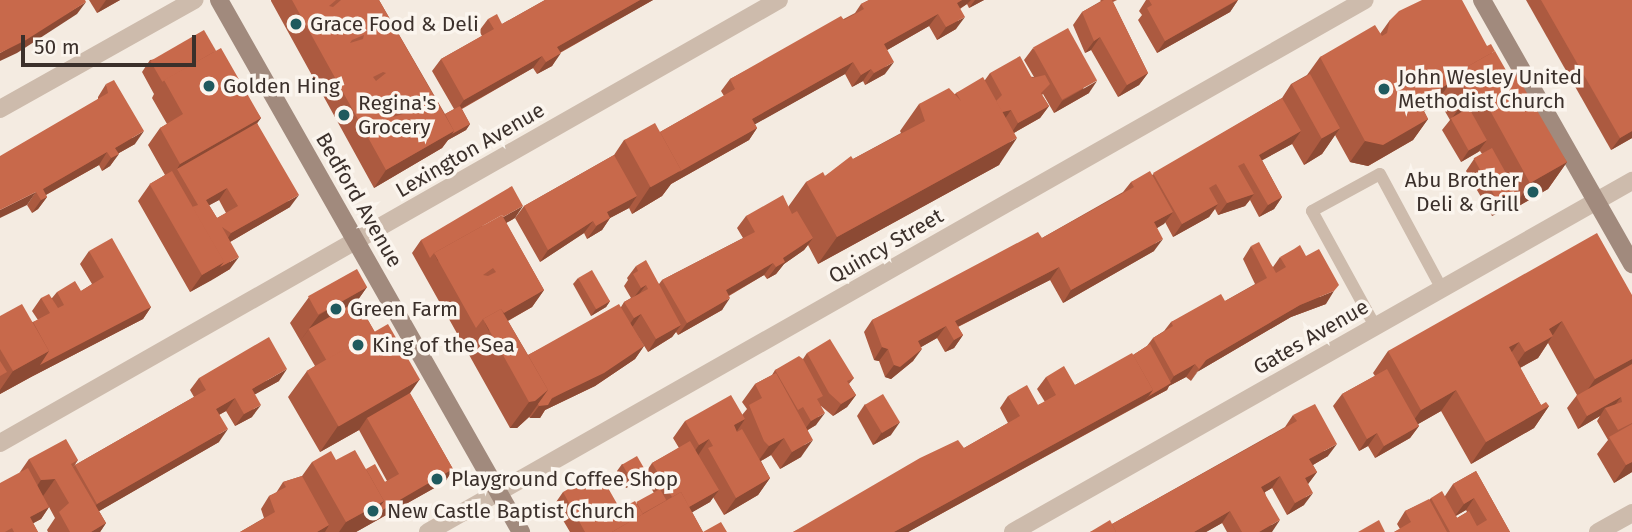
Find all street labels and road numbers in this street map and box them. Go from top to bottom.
street label: Lexington Avenue [391,97,549,203]
street label: Bedford Avenue [310,128,408,272]
street label: Quincy Street [824,203,948,289]
street label: Gates Avenue [1249,294,1373,380]

